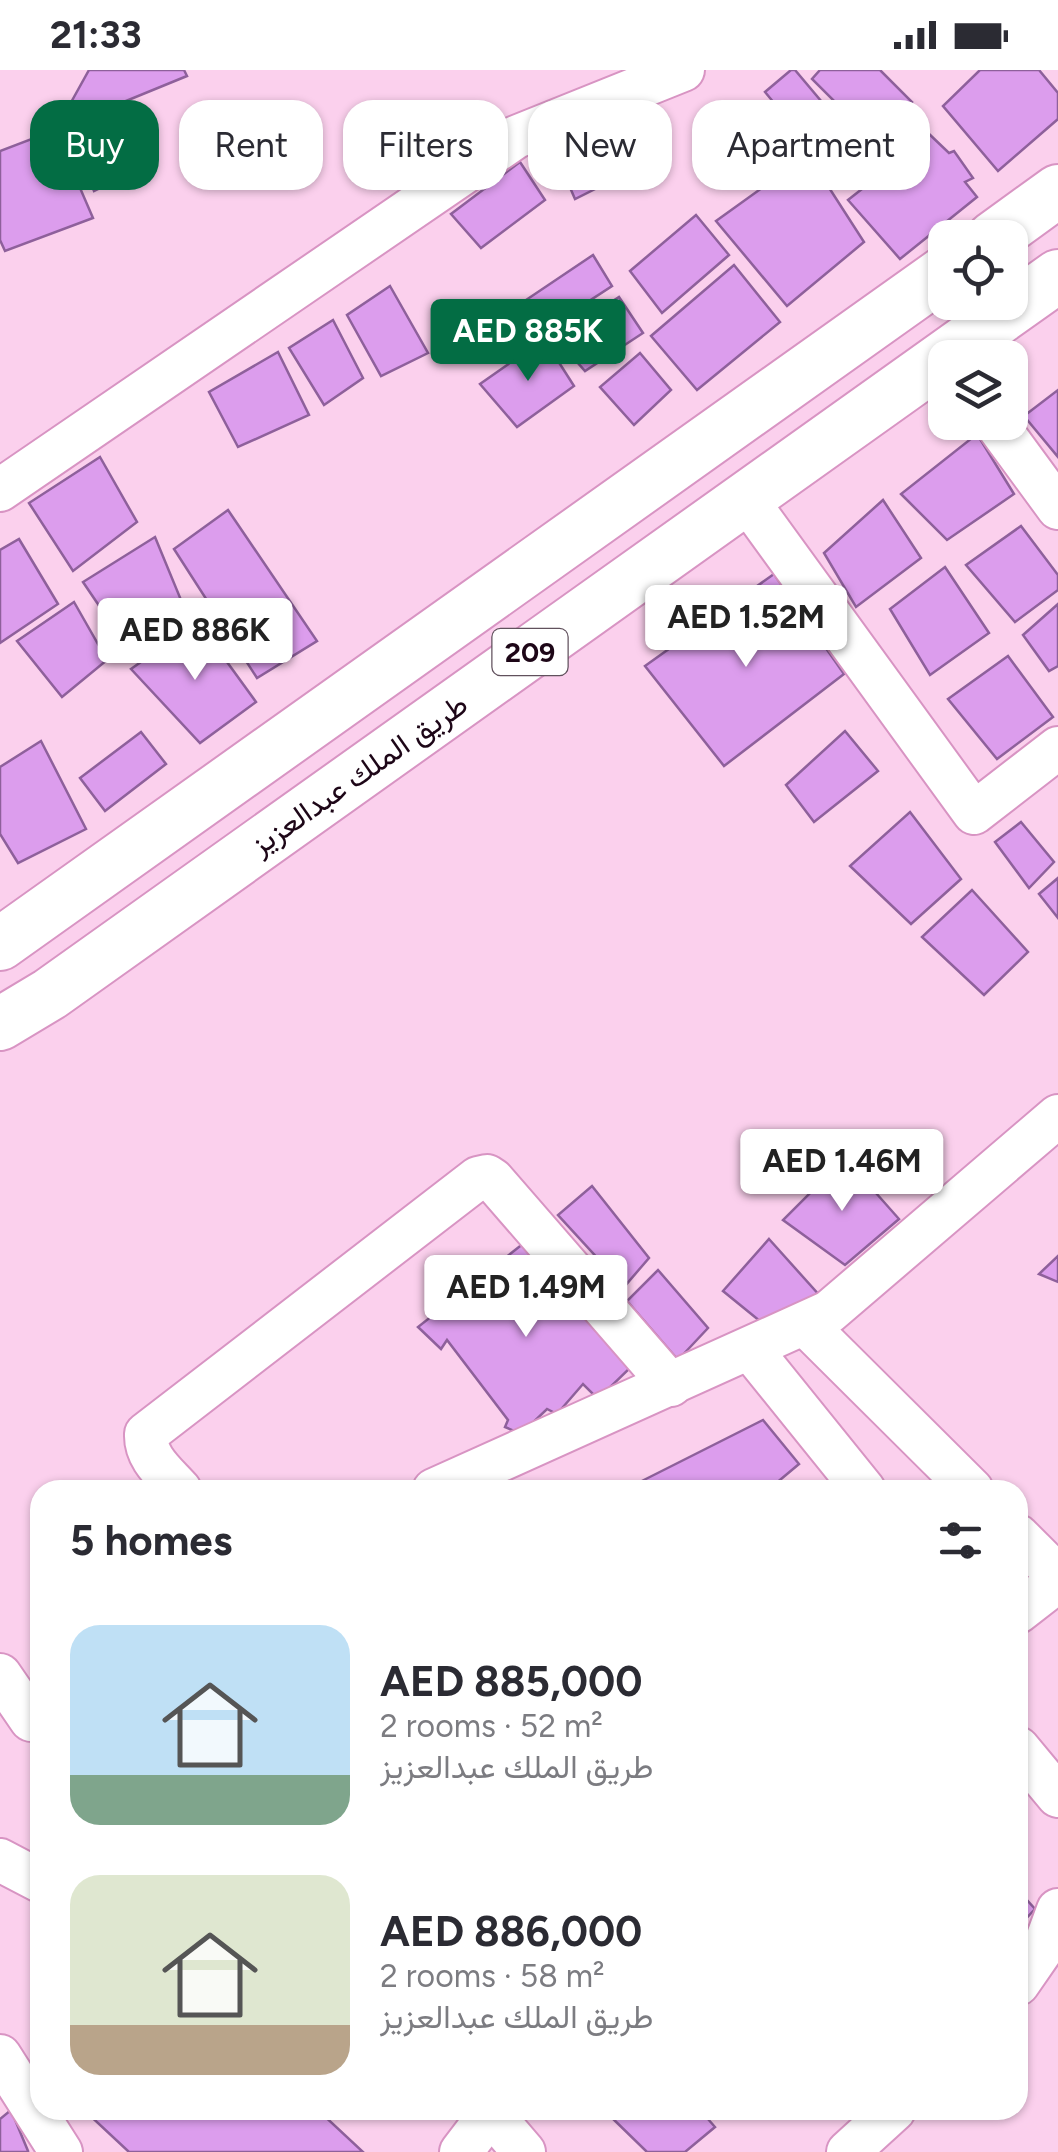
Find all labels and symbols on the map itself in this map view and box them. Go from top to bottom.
pin: AED 885K [425,299,631,384]
pin: AED 1.52M [632,585,860,670]
pin: AED 886K [92,598,298,683]
road number: 209 [492,629,568,675]
street label: طريق الملك عبدالعزيز [243,685,475,863]
pin: AED 1.46M [728,1129,956,1214]
pin: AED 1.49M [412,1255,640,1340]

